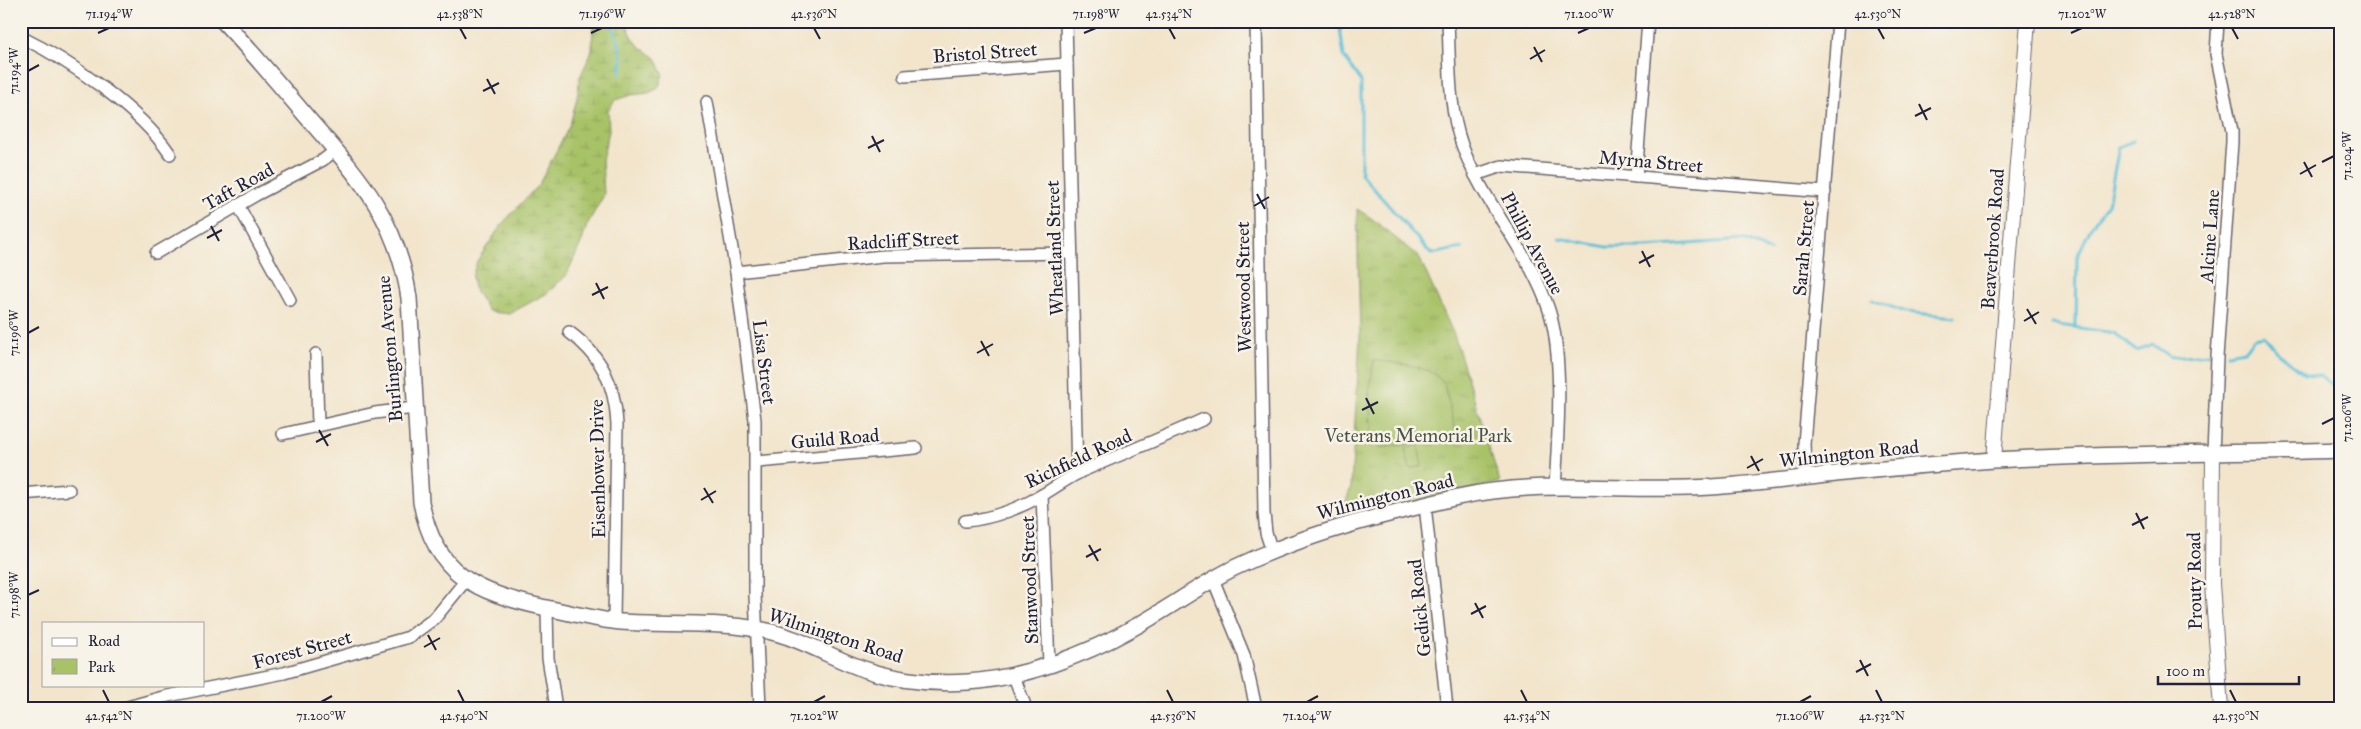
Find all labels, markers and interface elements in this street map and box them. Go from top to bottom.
text: 71.194°W [85,7,133,21]
text: 42.538°N [437,7,483,21]
text: 71.196°W [579,7,626,21]
text: 42.536°N [791,7,837,21]
text: 71.198°W [1073,7,1120,21]
text: 42.534°N [1146,7,1192,21]
text: 71.200°W [1564,7,1614,21]
text: 42.530°N [1854,7,1902,21]
text: 71.202°W [2058,7,2107,21]
text: 42.528°N [2208,7,2256,21]
street label: Bristol Street [932,37,1038,68]
text: 71.194°W [7,47,21,95]
text: 71.204°W [2340,131,2354,180]
street label: Myrna Street [1598,145,1704,178]
street label: Taft Road [199,157,278,215]
street label: Beaverbrook Road [1976,167,2009,310]
street label: Wheatland Street [1041,180,1068,316]
street label: Phillip Avenue [1496,188,1569,299]
street label: Alcine Lane [2195,188,2224,285]
street label: Sarah Street [1788,199,1819,297]
street label: Westwood Street [1231,221,1256,353]
street label: Radcliff Street [847,226,960,255]
street label: Burlington Avenue [372,275,408,423]
text: 71.196°W [7,309,21,356]
street label: Lisa Street [748,318,781,406]
text: 71.206°W [2340,393,2354,442]
street label: Eisenhower Drive [585,399,610,539]
street label: Guild Road [790,423,881,454]
street label: Richfield Road [1021,423,1136,493]
park label: Veterans Memorial Park [1323,424,1512,447]
street label: Wilmington Road [1778,435,1920,473]
street label: Wilmington Road [1314,468,1457,526]
street label: Stanwood Street [1016,515,1043,645]
street label: Prouty Road [2182,531,2207,630]
street label: Gedick Road [1403,558,1436,658]
text: 71.198°W [7,571,21,618]
street label: Wilmington Road [765,603,906,669]
legend [42,622,205,686]
street label: Forest Street [250,625,354,674]
text: Road [88,632,120,650]
scale bar [2158,654,2300,686]
text: Park [88,658,115,676]
text: 100 m [2166,662,2206,680]
text: 42.542°N [85,709,133,723]
text: 71.200°W [296,709,346,723]
text: 42.540°N [440,709,488,723]
text: 71.202°W [790,709,839,723]
text: 42.536°N [1150,709,1196,723]
text: 71.204°W [1283,709,1332,723]
text: 42.534°N [1504,709,1550,723]
text: 71.206°W [1776,709,1825,723]
text: 42.532°N [1859,709,1905,723]
text: 42.530°N [2212,709,2260,723]

